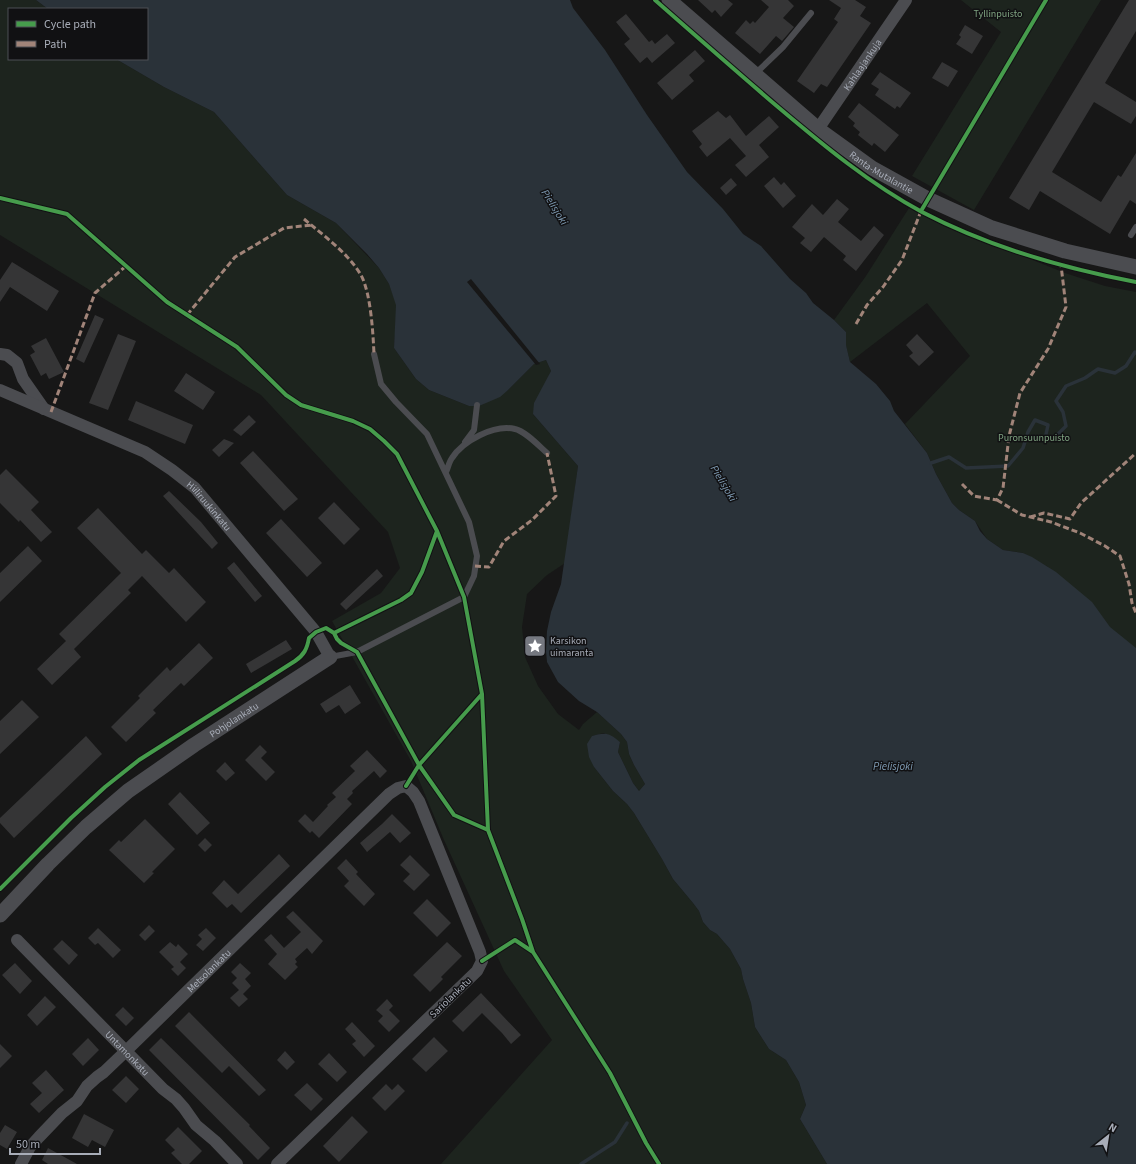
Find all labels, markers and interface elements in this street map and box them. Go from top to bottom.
park label: Tyllinpuisto [974,7,1022,21]
legend [8,8,148,60]
text: Cycle path [44,16,96,33]
text: Path [44,36,67,53]
street label: Kahlaajankuja [840,36,885,94]
street label: Ranta-Mutalantie [846,148,916,198]
water label: Pielisjoki [538,186,572,228]
park label: Puronsuunpuisto [998,431,1070,445]
water label: Pielisjoki [707,462,740,505]
street label: Hiiliruukinkatu [183,478,234,534]
place icon: Karsikon uimaranta [522,633,548,659]
place label: Karsikon uimaranta [550,634,593,660]
street label: Pohjolankatu [207,699,261,741]
water label: Pielisjoki [873,759,913,774]
street label: Metsolankatu [184,946,234,996]
street label: Sariolankatu [427,974,475,1021]
street label: Untamonkatu [102,1028,152,1079]
north arrow [1088,1116,1128,1156]
text: N [1106,1119,1120,1136]
scale bar [10,1130,100,1156]
text: 50 m [16,1136,40,1153]

